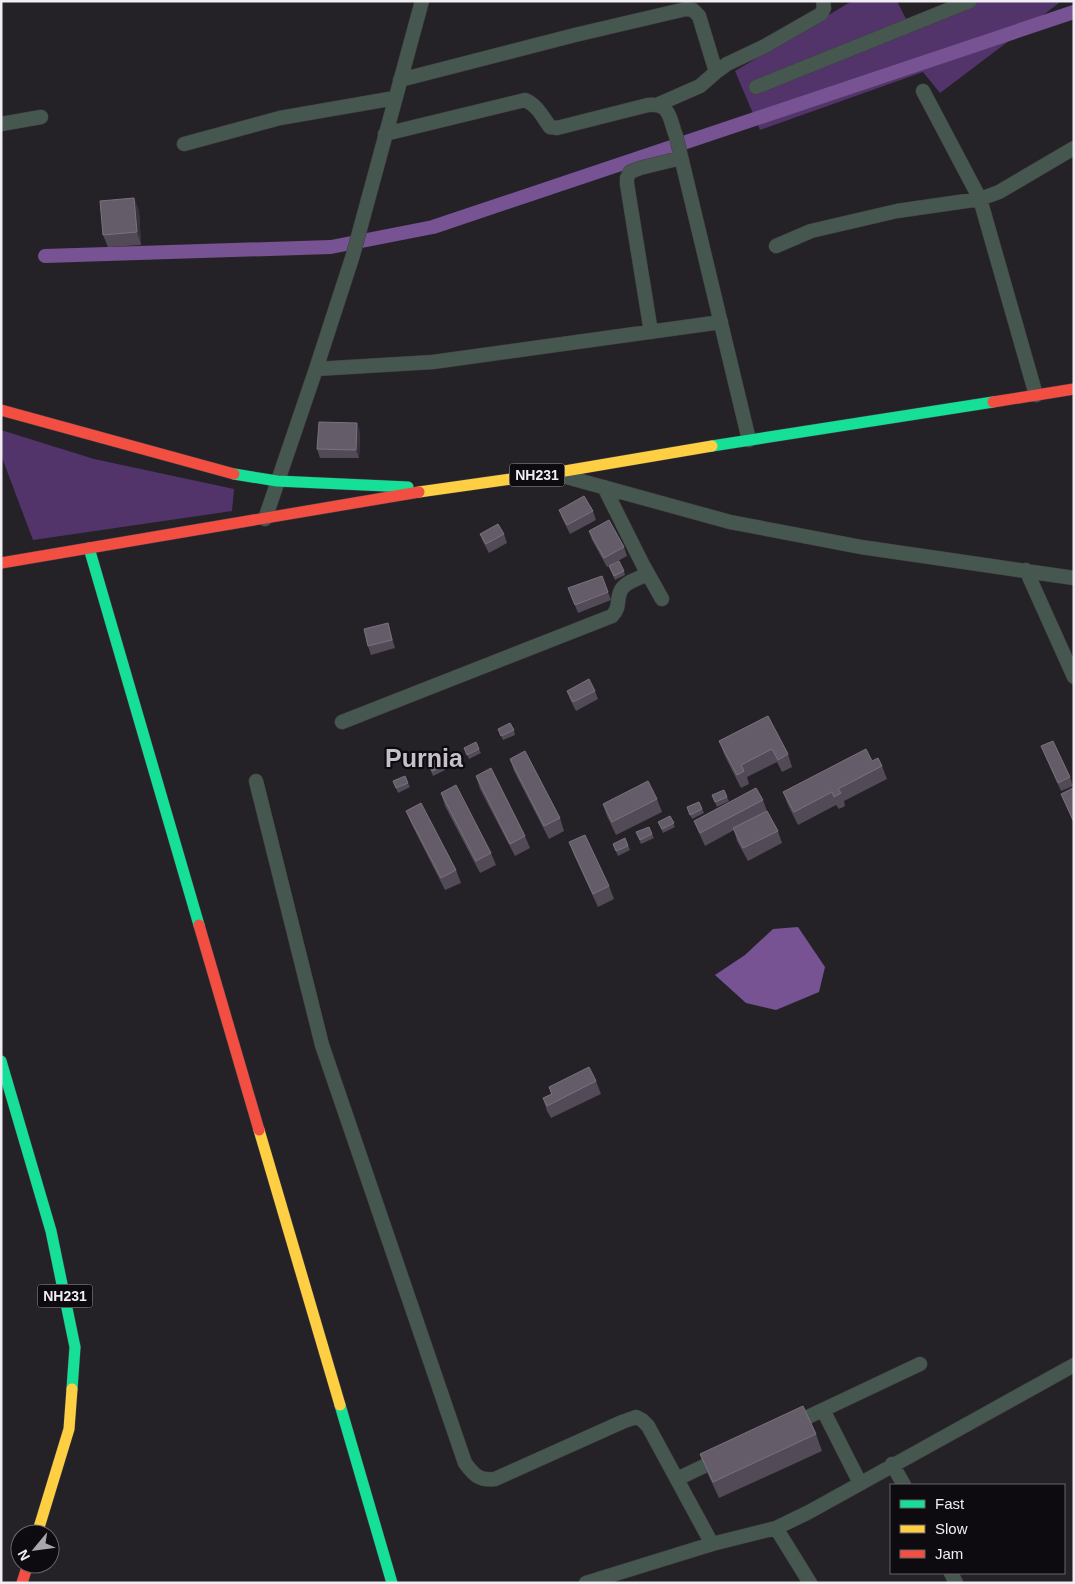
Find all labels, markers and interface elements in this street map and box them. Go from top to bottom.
road number: NH231 [510,464,564,486]
district label: Purnia [385,744,464,772]
road number: NH231 [38,1284,92,1308]
legend [890,1484,1065,1574]
text: Fast [935,1495,965,1512]
text: Slow [935,1520,968,1537]
north arrow [10,1524,60,1574]
text: Jam [935,1545,963,1562]
text: N [14,1547,33,1564]

